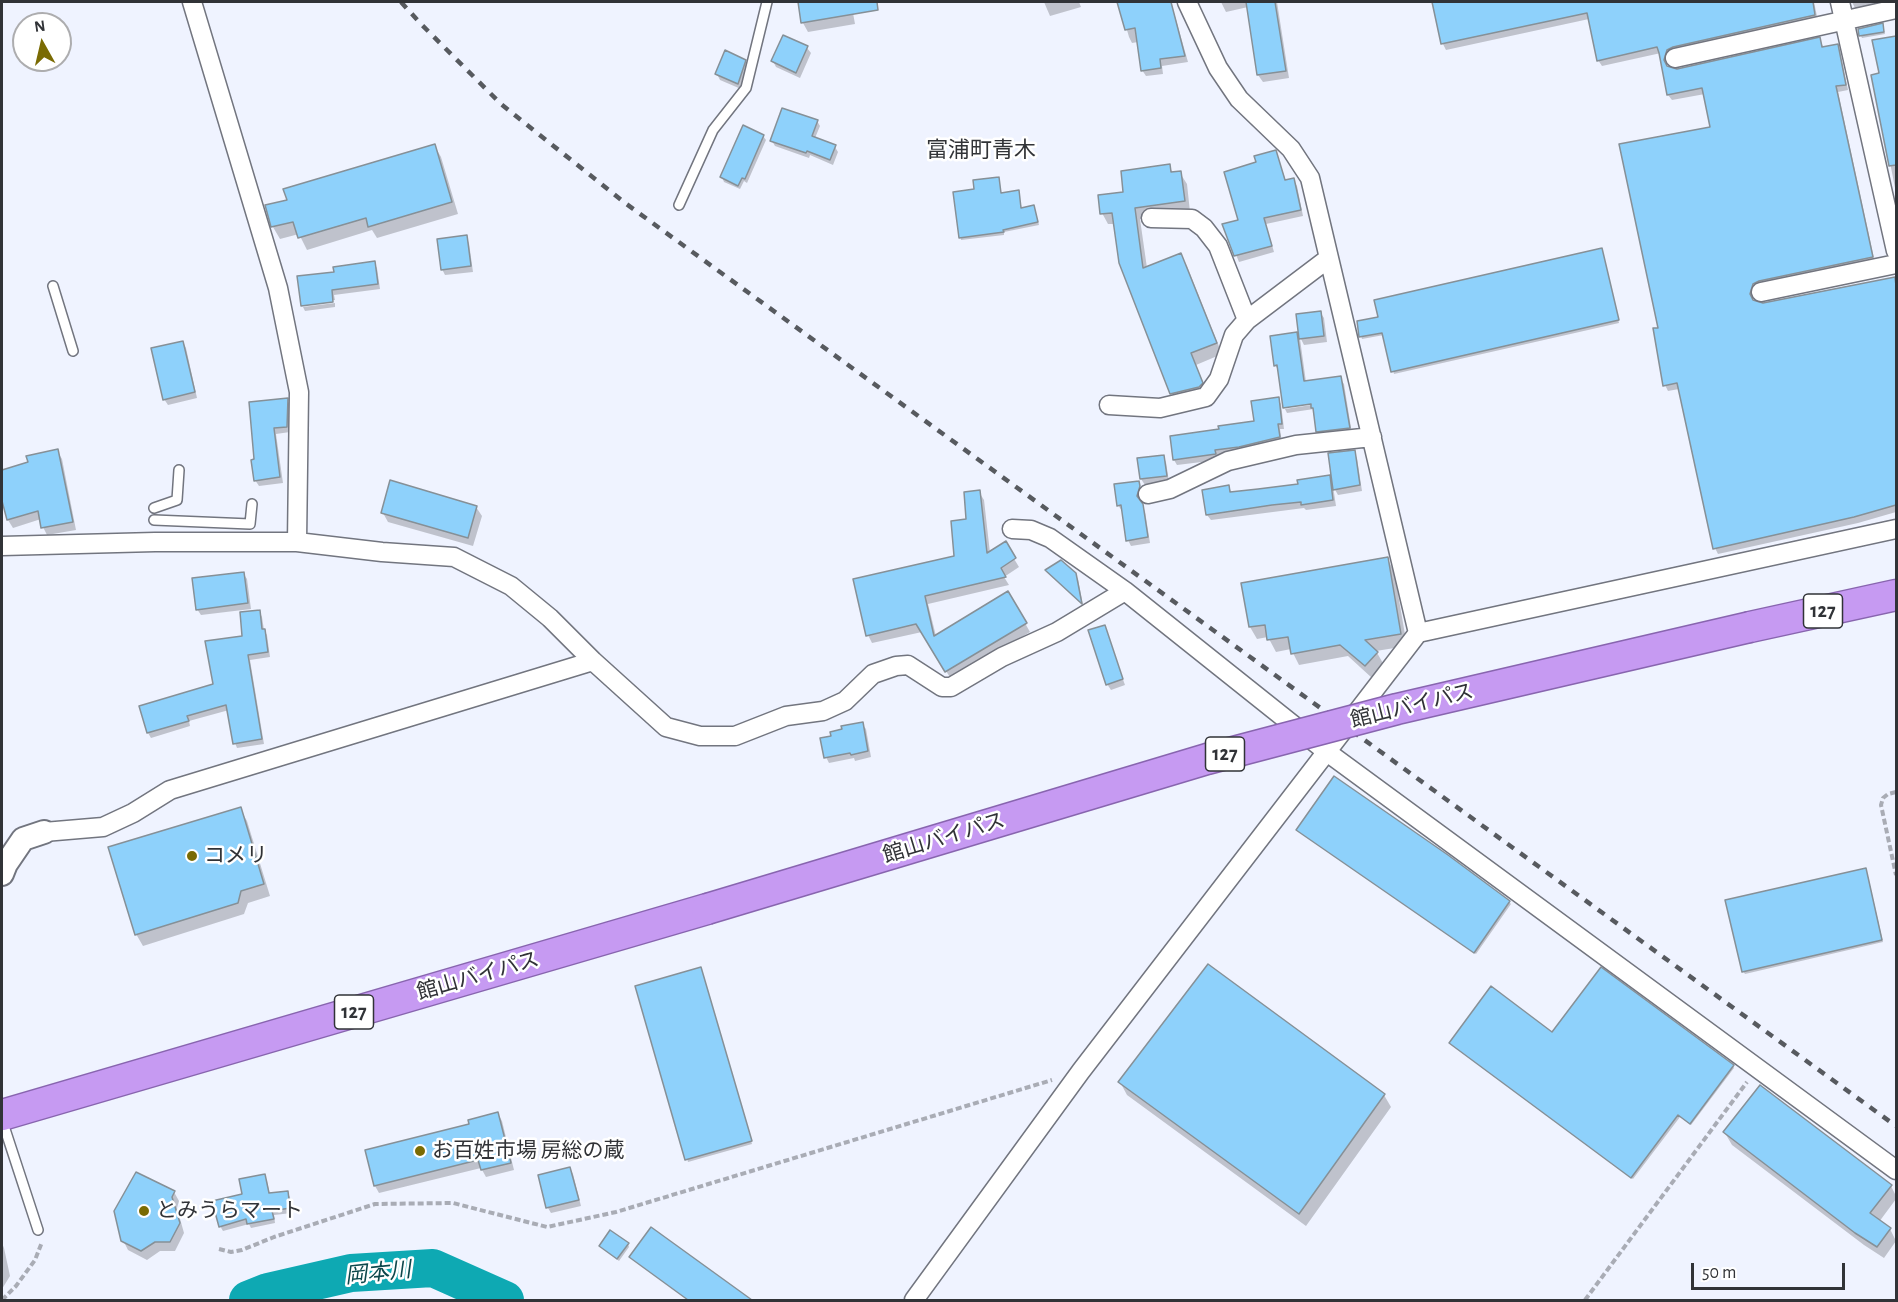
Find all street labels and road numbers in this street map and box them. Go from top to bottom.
road number: 127 [1804,594,1842,628]
street label: 館山バイパス [1348,679,1476,733]
road number: 127 [1206,737,1244,771]
street label: 館山バイパス [880,808,1008,868]
street label: 館山バイパス [414,947,542,1005]
road number: 127 [334,995,374,1029]

